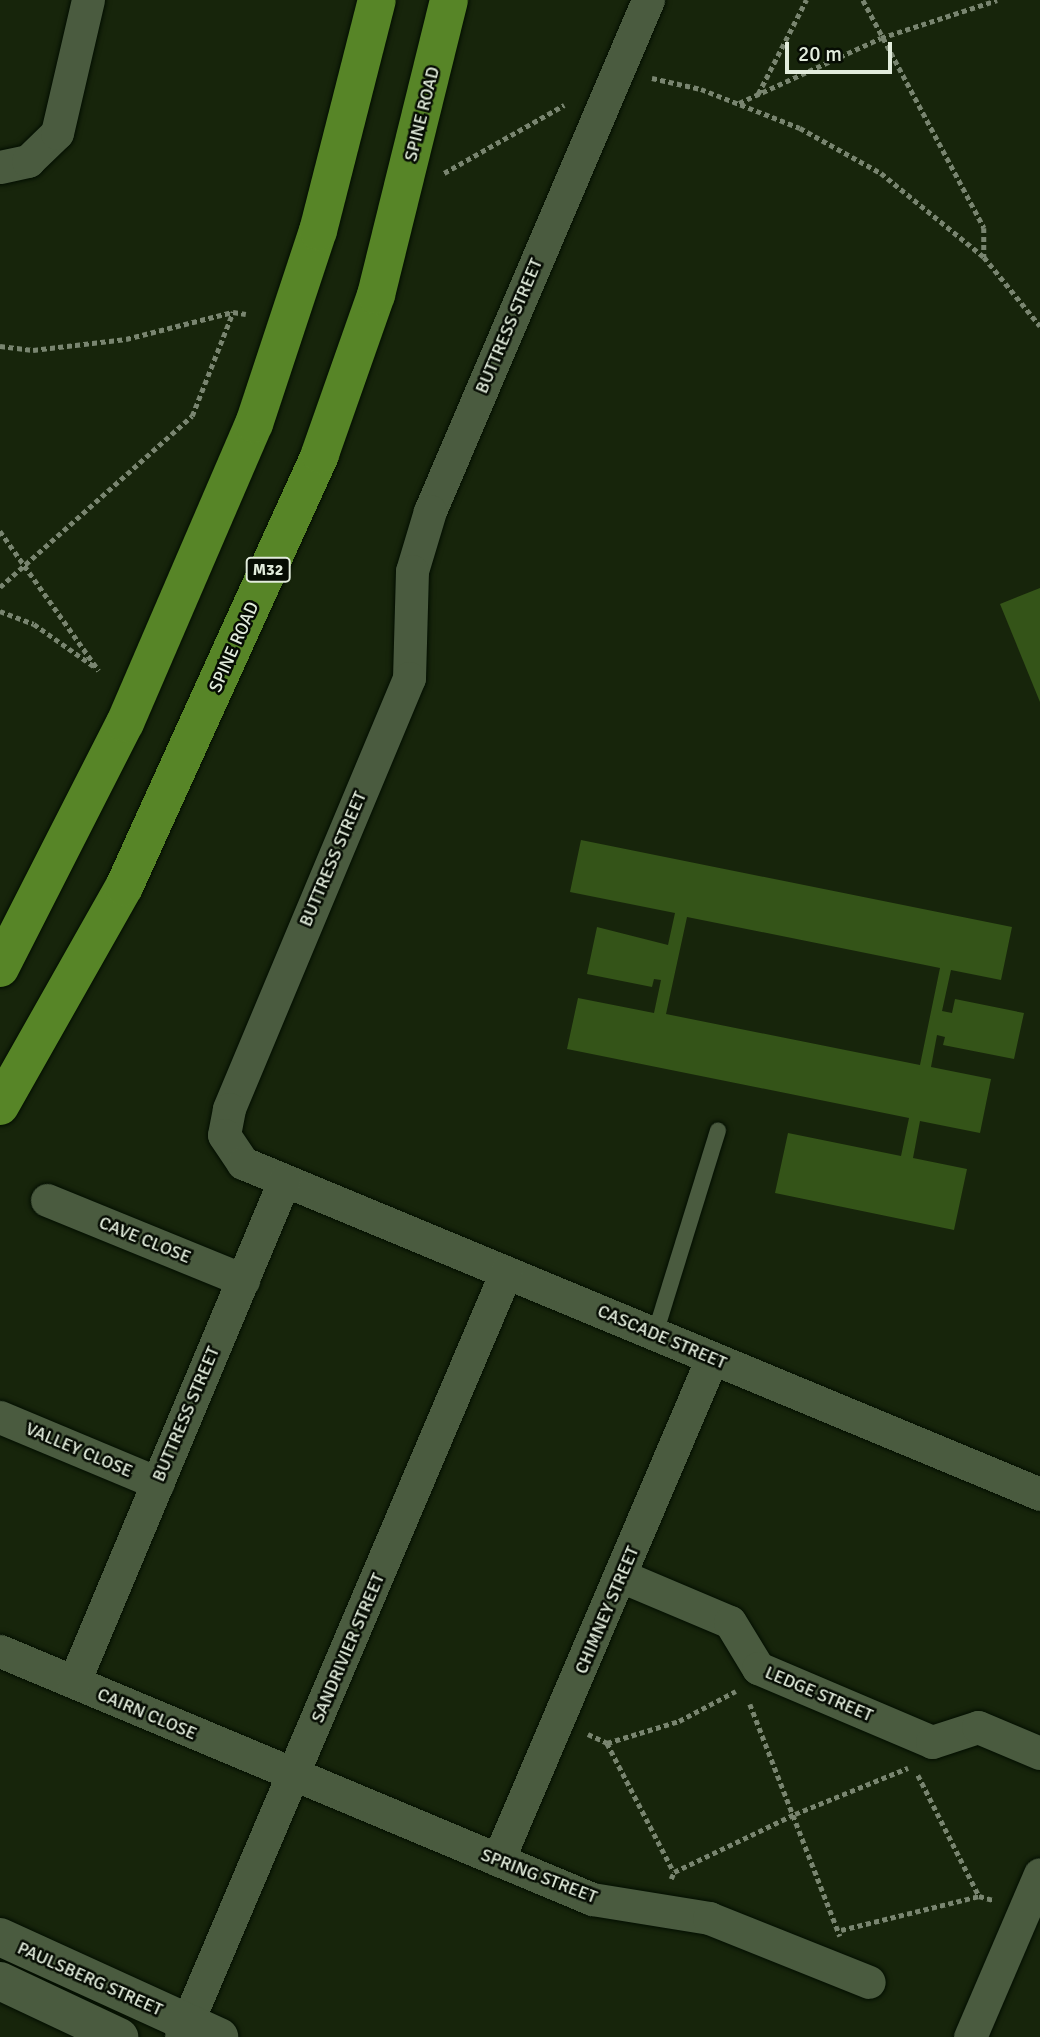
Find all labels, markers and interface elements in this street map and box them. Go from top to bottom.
scale bar [788,28,895,72]
text: 20 m [798,41,842,67]
street label: SPINE ROAD [400,64,444,164]
street label: BUTTRESS STREET [471,255,547,397]
road number: M32 [245,558,291,582]
street label: SPINE ROAD [204,598,264,696]
street label: BUTTRESS STREET [295,788,371,930]
street label: CAVE CLOSE [96,1212,194,1268]
street label: CASCADE STREET [594,1300,730,1374]
street label: BUTTRESS STREET [148,1343,224,1485]
street label: VALLEY CLOSE [22,1418,136,1482]
street label: CHIMNEY STREET [570,1543,644,1677]
street label: SANDRIVIER STREET [307,1570,389,1726]
street label: LEDGE STREET [762,1662,876,1726]
street label: CAIRN CLOSE [94,1683,200,1745]
street label: SPRING STREET [478,1844,600,1908]
street label: PAULSBERG STREET [14,1937,166,2021]

